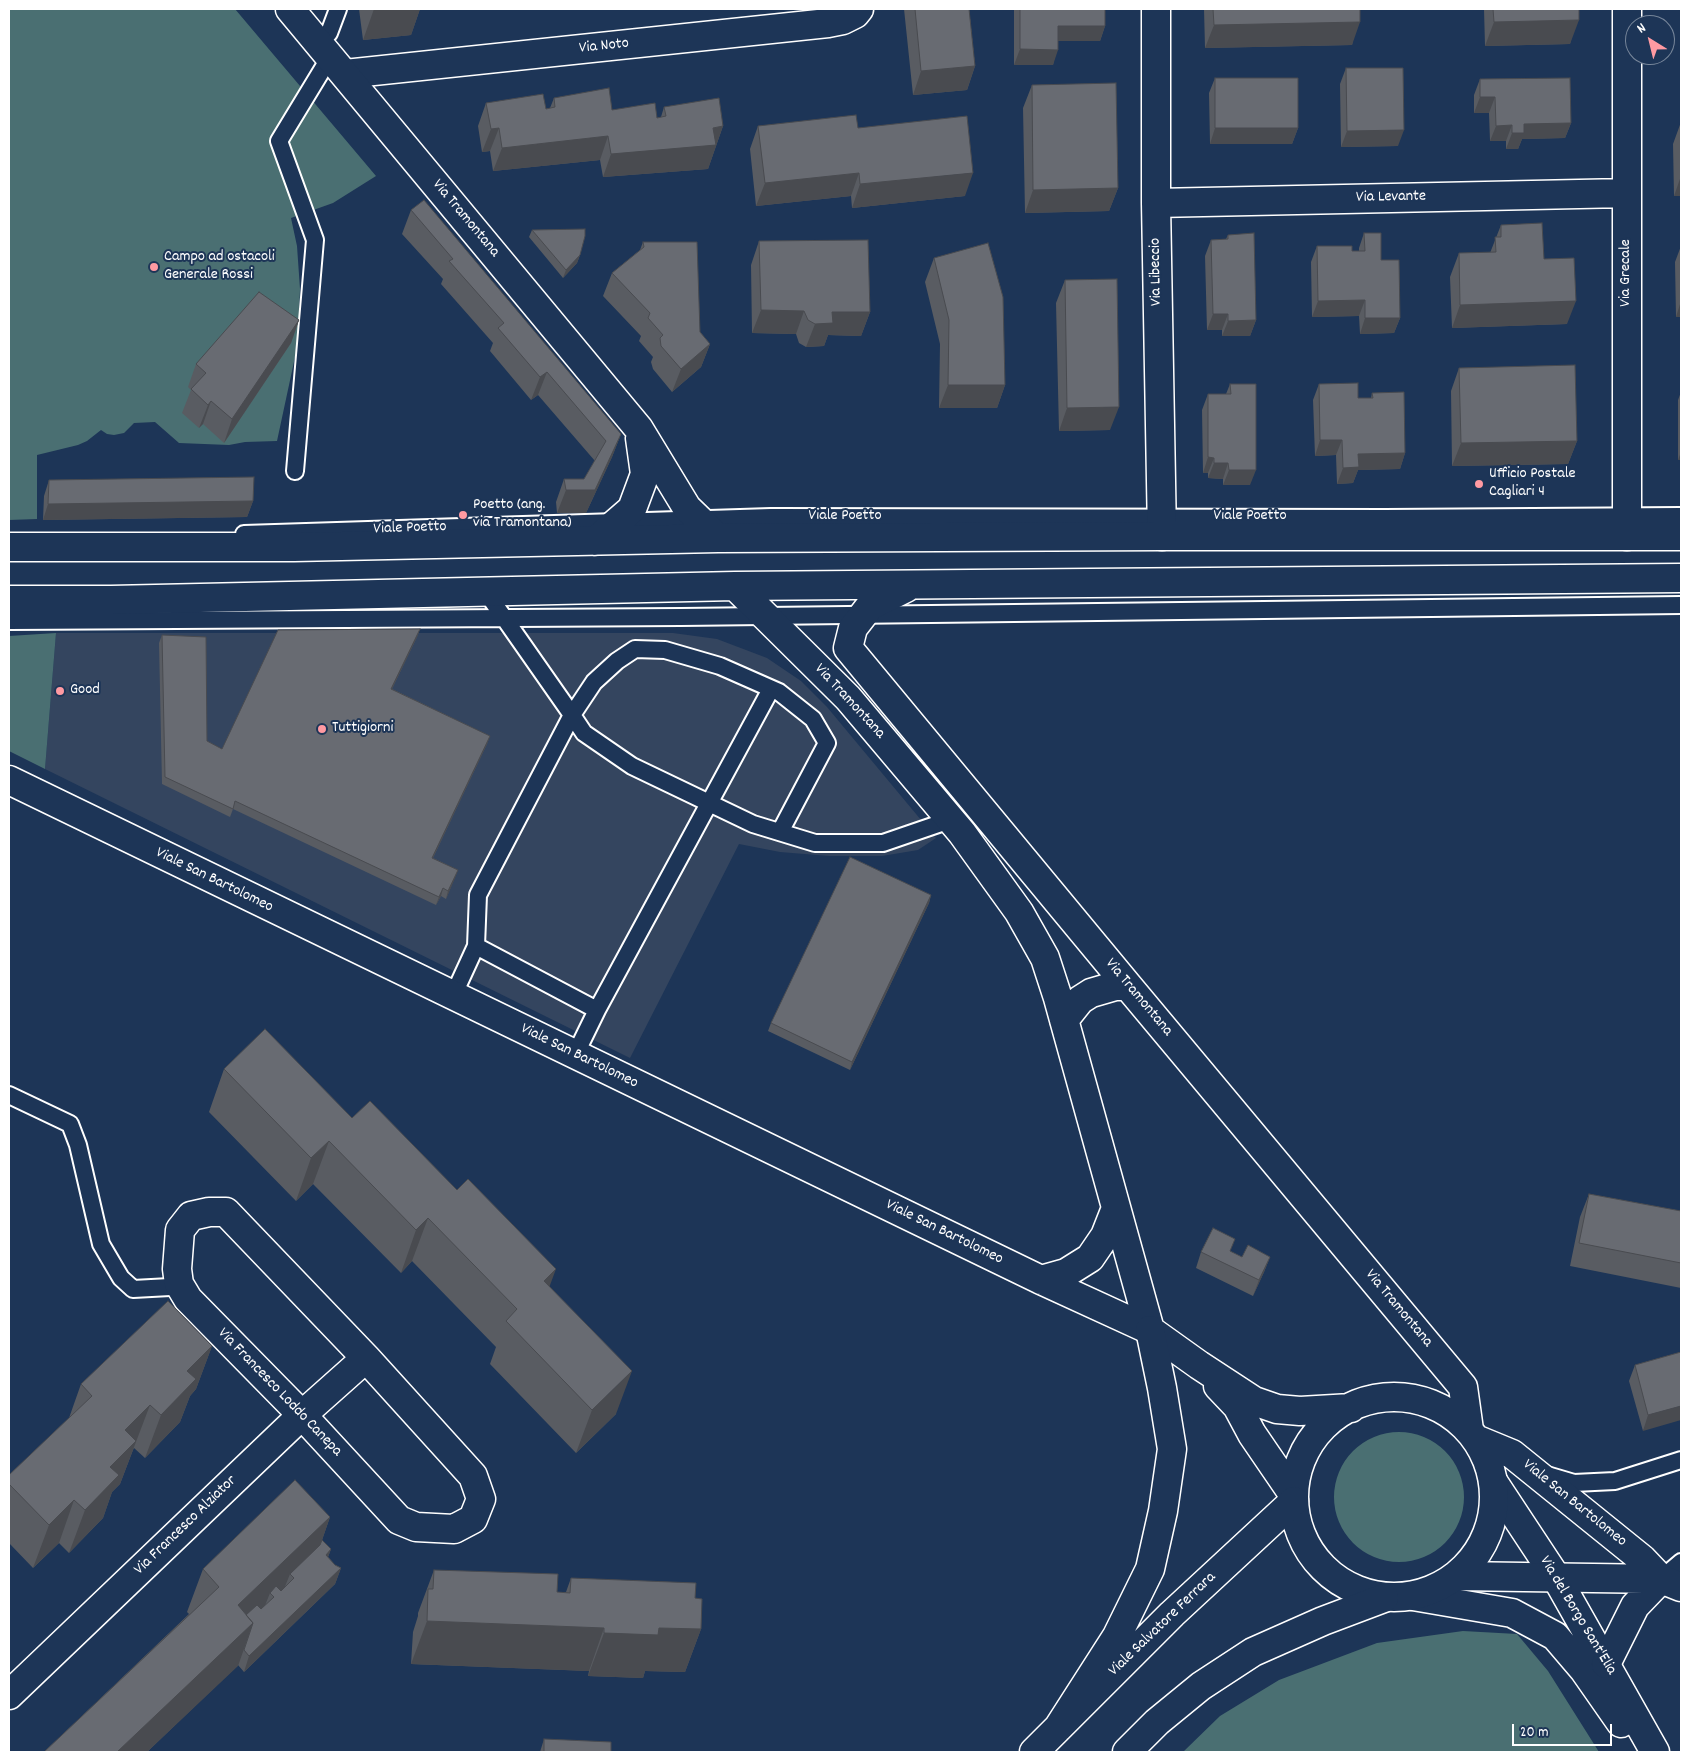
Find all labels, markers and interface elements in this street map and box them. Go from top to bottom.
north arrow [1625,15,1675,65]
text: N [1633,19,1650,39]
street label: Via Noto [578,35,630,59]
street label: Via Tramontana [427,176,503,262]
street label: Via Levante [1356,188,1426,208]
street label: Via Libeccio [1147,238,1167,306]
street label: Via Grecale [1617,239,1637,307]
place label: Campo ad ostacoli Generale Rossi [164,248,275,286]
marker: Campo ad ostacoli Generale Rossi [148,261,160,273]
place label: Ufficio Postale Cagliari 4 [1489,465,1576,503]
marker: Ufficio Postale Cagliari 4 [1473,478,1485,490]
place label: Poetto (ang. via Tramontana) [473,496,571,534]
street label: Viale Poetto [809,507,881,527]
street label: Viale Poetto [1214,507,1286,527]
marker: Poetto (ang. via Tramontana) [457,509,469,521]
street label: Viale Poetto [373,518,447,540]
street label: Via Tramontana [809,661,889,743]
place label: Good [70,681,100,701]
marker: Good [54,685,66,697]
place label: Tuttigiorni [332,719,393,739]
marker: Tuttigiorni [316,723,328,735]
street label: Viale San Bartolomeo [152,844,276,918]
street label: Via Tramontana [1100,955,1176,1041]
street label: Viale San Bartolomeo [517,1020,641,1094]
street label: Viale San Bartolomeo [882,1196,1006,1270]
street label: Via Tramontana [1360,1266,1436,1352]
street label: Via Francesco Loddo Canepa [213,1325,345,1461]
street label: Viale San Bartolomeo [1518,1456,1630,1552]
street label: Via Francesco Alziator [131,1472,241,1580]
street label: Via del Borgo Sant'Elia [1534,1553,1620,1679]
street label: Viale Salvatore Ferrara [1105,1569,1221,1681]
scale bar [1515,1714,1615,1746]
text: 20 m [1520,1722,1548,1744]

